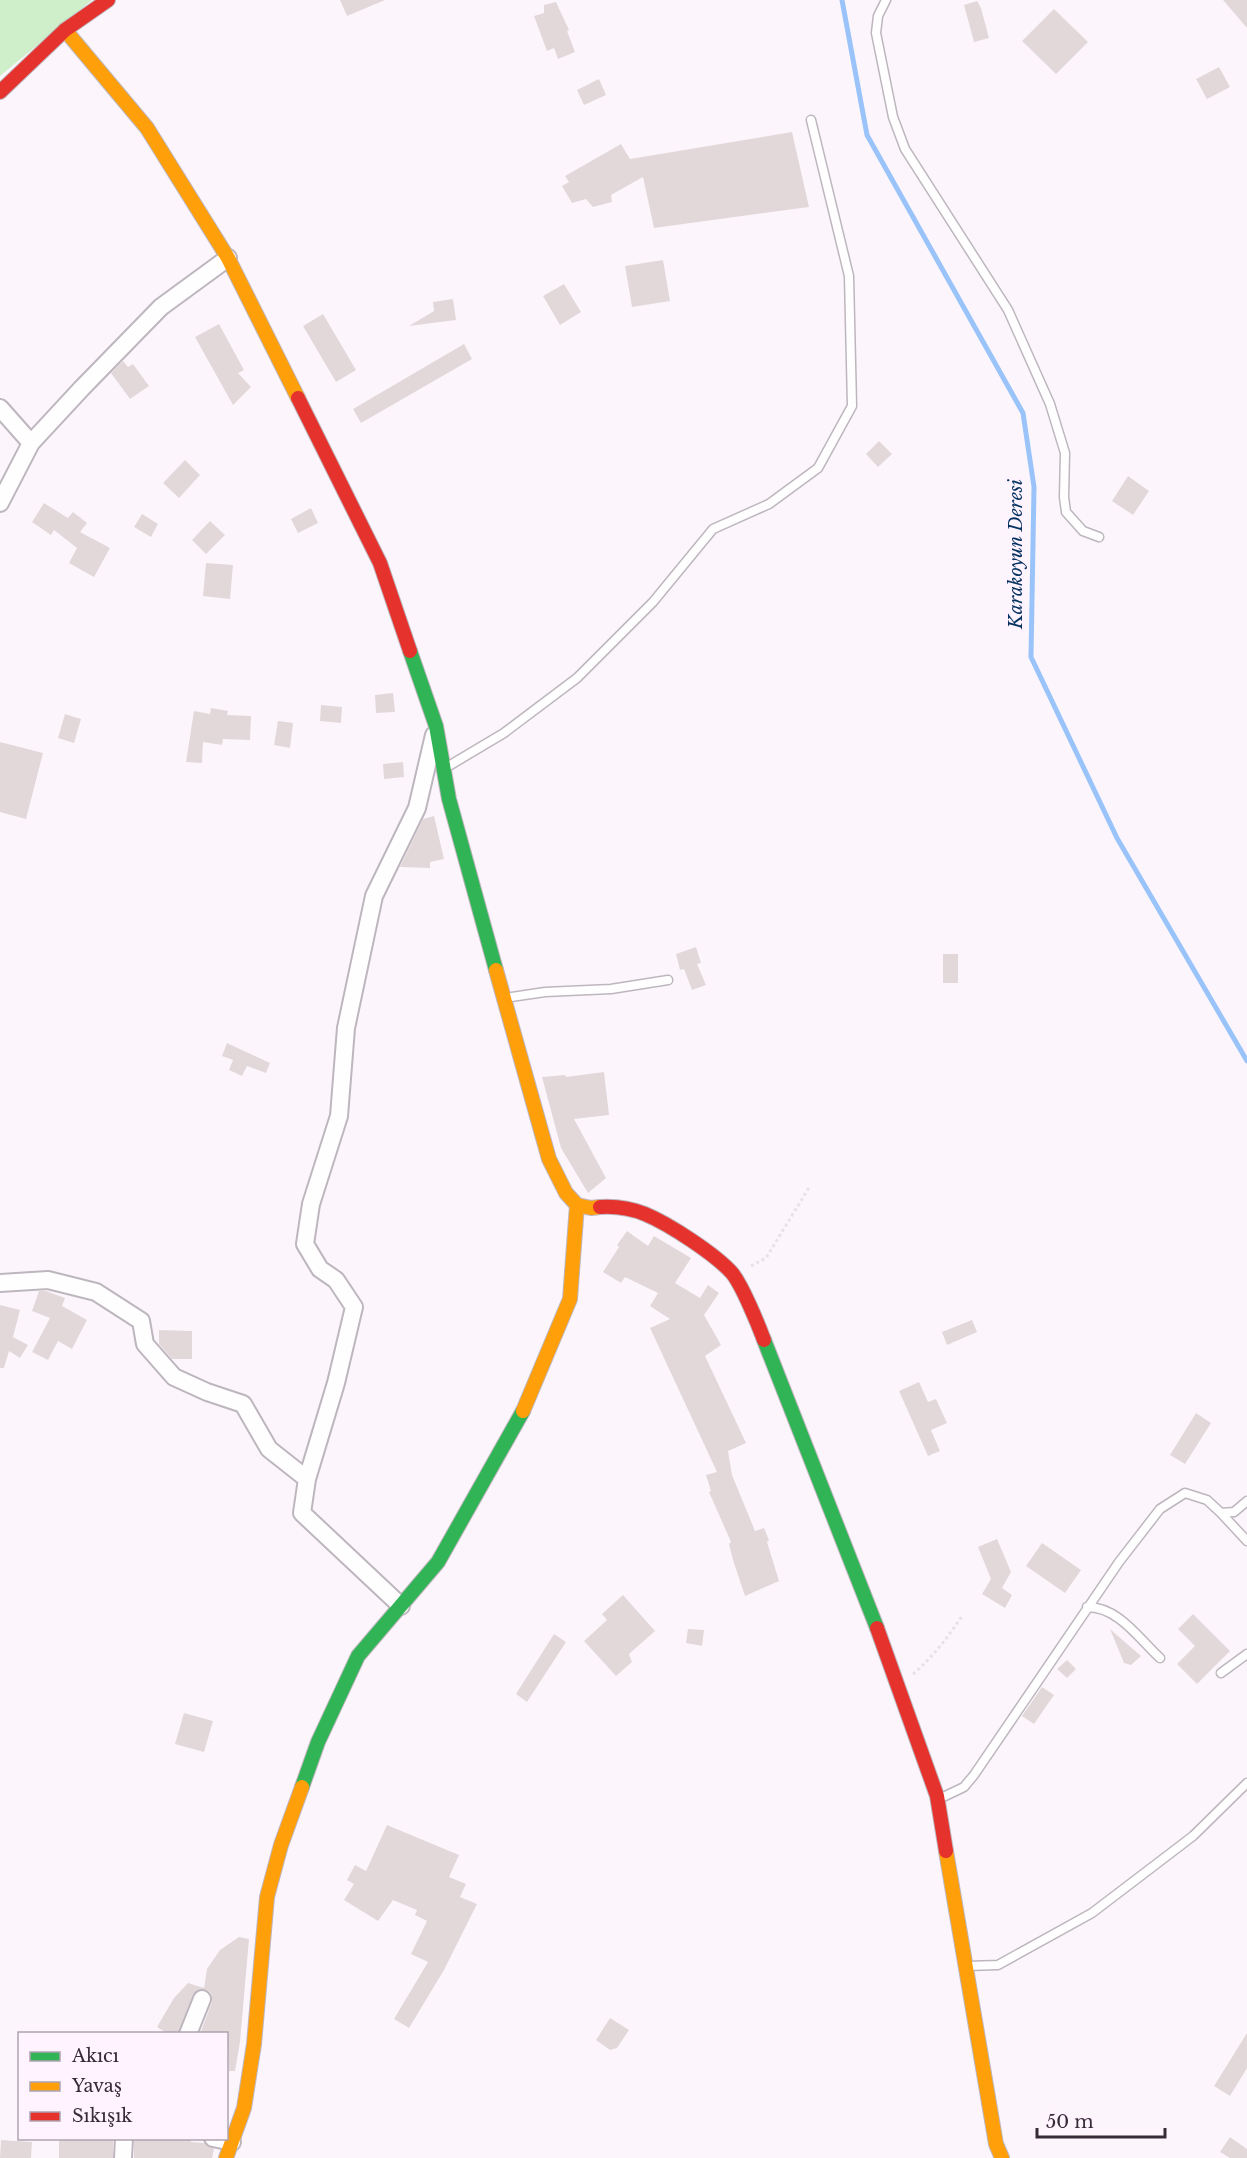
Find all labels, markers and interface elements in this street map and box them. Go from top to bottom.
water label: Karakoyun Deresi [1005,478,1027,630]
legend [18,2032,228,2140]
text: Akıcı [71,2045,119,2067]
text: Yavaş [71,2075,122,2097]
scale bar [1037,2101,1164,2139]
text: Sıkışık [72,2105,132,2127]
text: 50 m [1046,2111,1094,2133]

